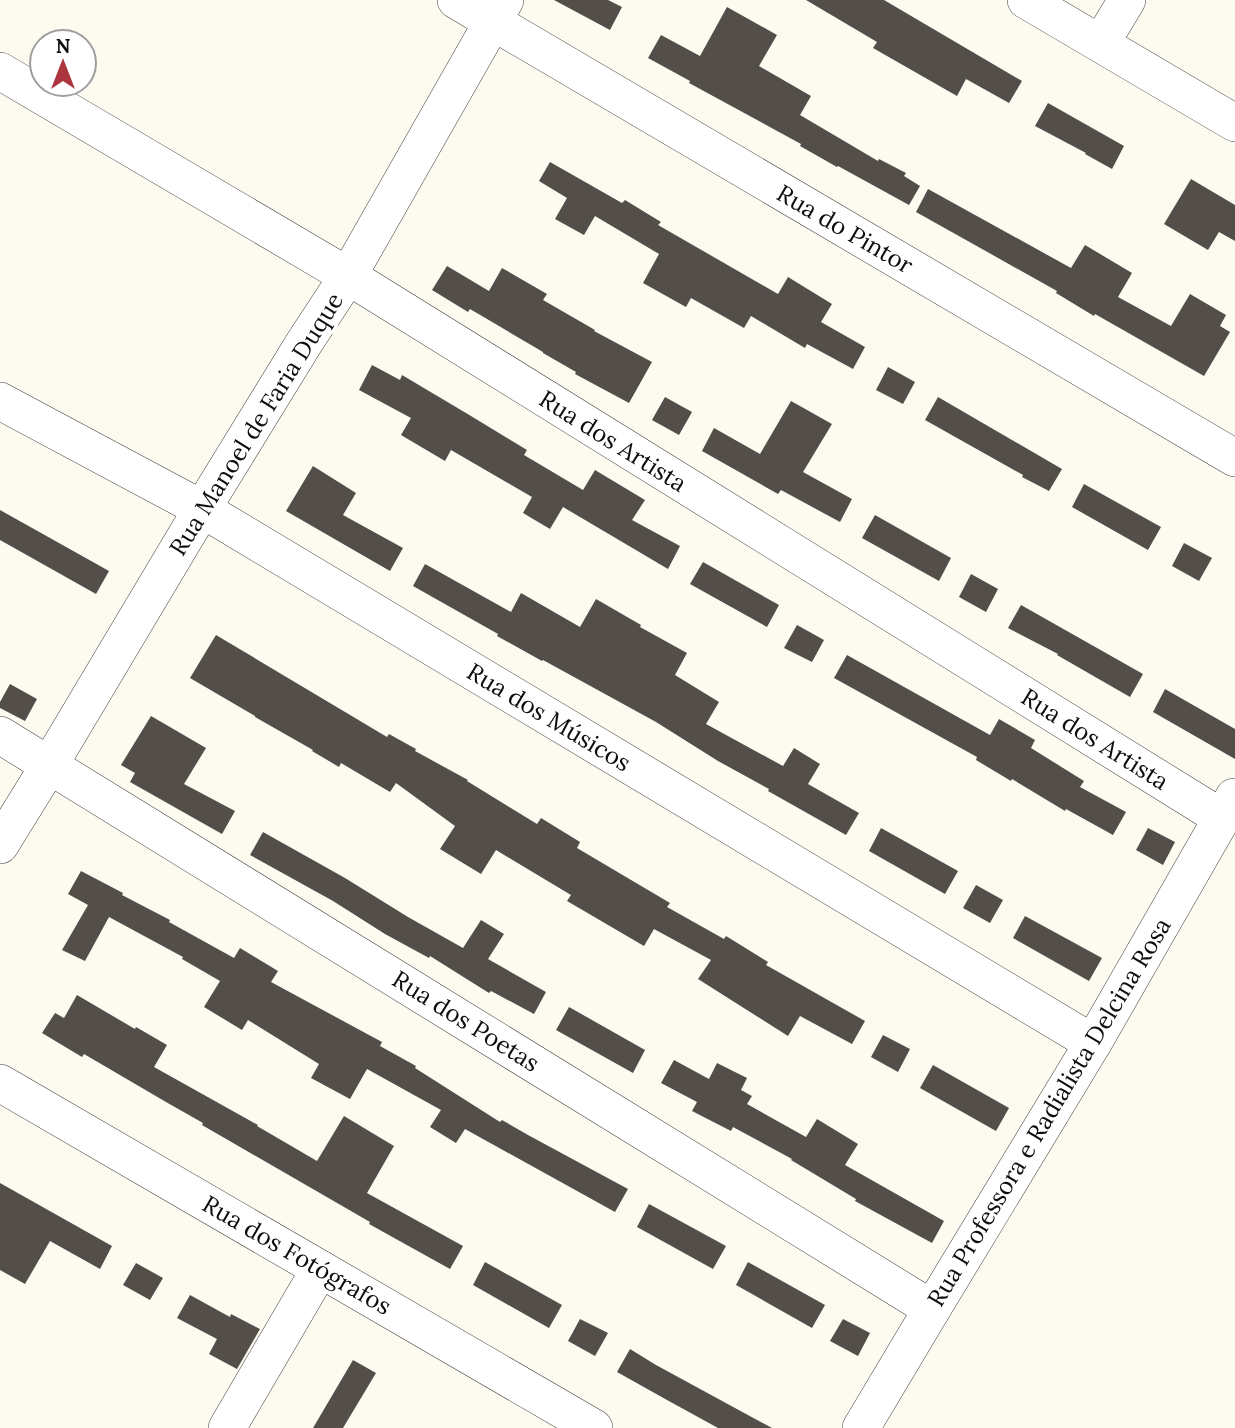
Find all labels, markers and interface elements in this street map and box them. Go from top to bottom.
north arrow [28,28,98,98]
text: N [56,34,71,58]
street label: Rua do Pintor [771,178,919,281]
street label: Rua Manoel de Faria Duque [162,287,350,561]
street label: Rua dos Artista [533,383,693,499]
street label: Rua dos Músicos [461,656,637,778]
street label: Rua dos Artista [1015,681,1175,797]
street label: Rua Professora e Radialista Delcina Rosa [920,912,1178,1312]
street label: Rua dos Poetas [387,963,545,1079]
street label: Rua dos Fotógrafos [197,1188,397,1322]

